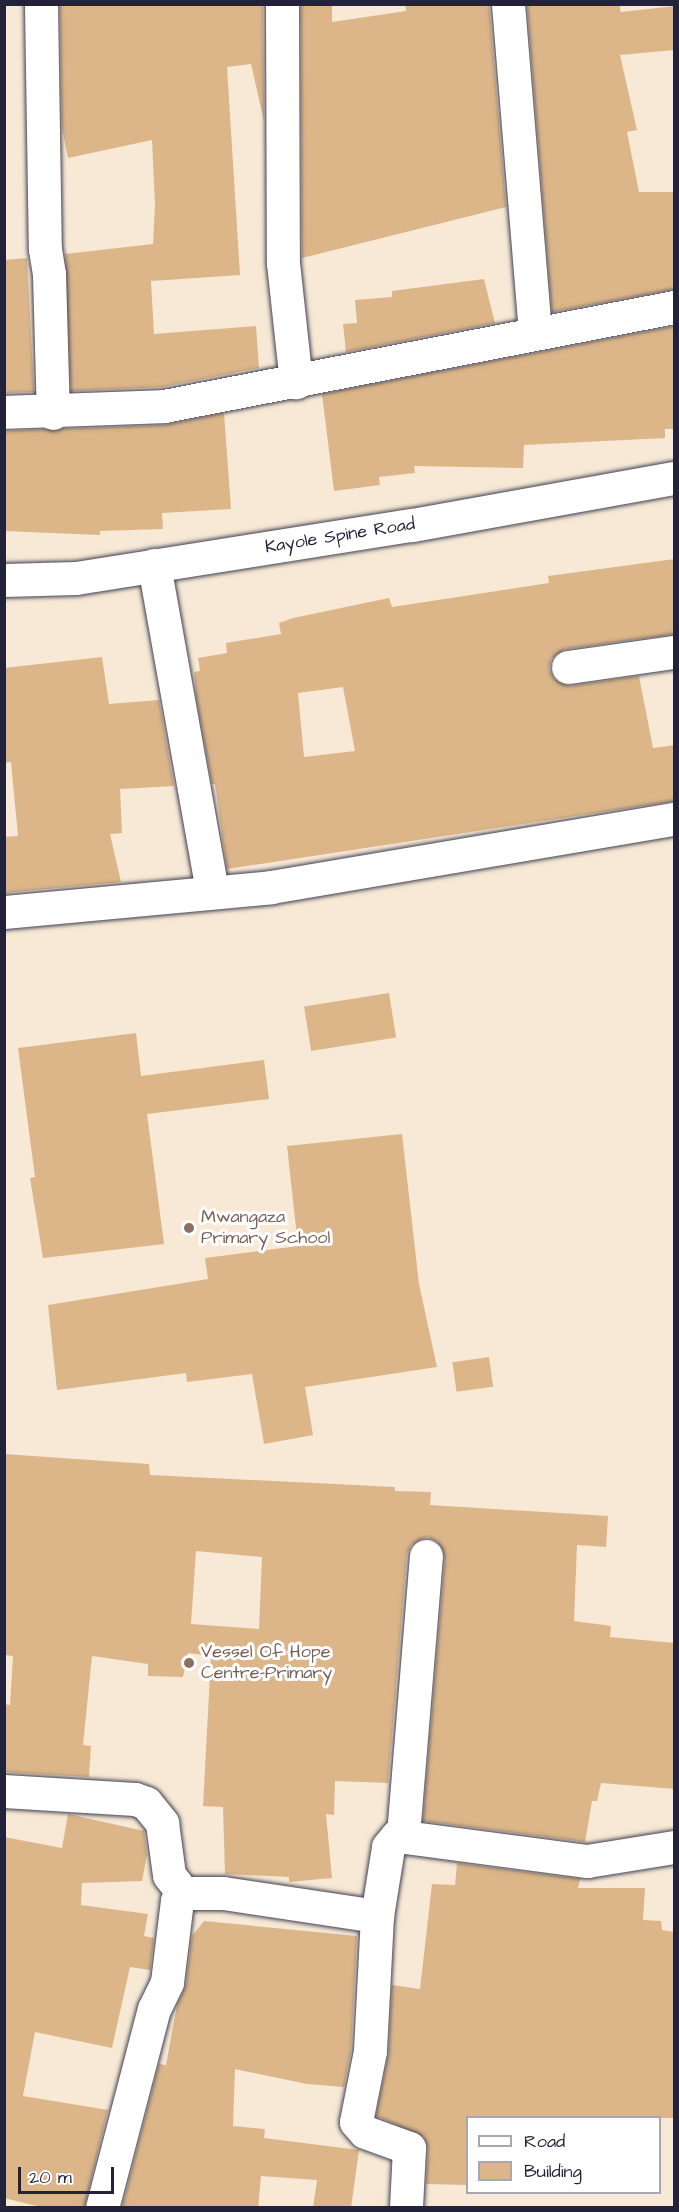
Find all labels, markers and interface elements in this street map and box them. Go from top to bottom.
street label: Kayole Spine Road [264,513,416,559]
place label: Mwangaza Primary School [201,1207,330,1250]
marker: Mwangaza Primary School [182,1221,196,1235]
place label: Vessel Of Hope Centre-Primary [201,1642,332,1684]
marker: Vessel Of Hope Centre-Primary [182,1656,196,1670]
legend [466,2116,661,2194]
text: Road [524,2129,565,2154]
scale bar [21,2155,117,2193]
text: Building [524,2159,582,2184]
text: 20 m [29,2165,72,2190]

